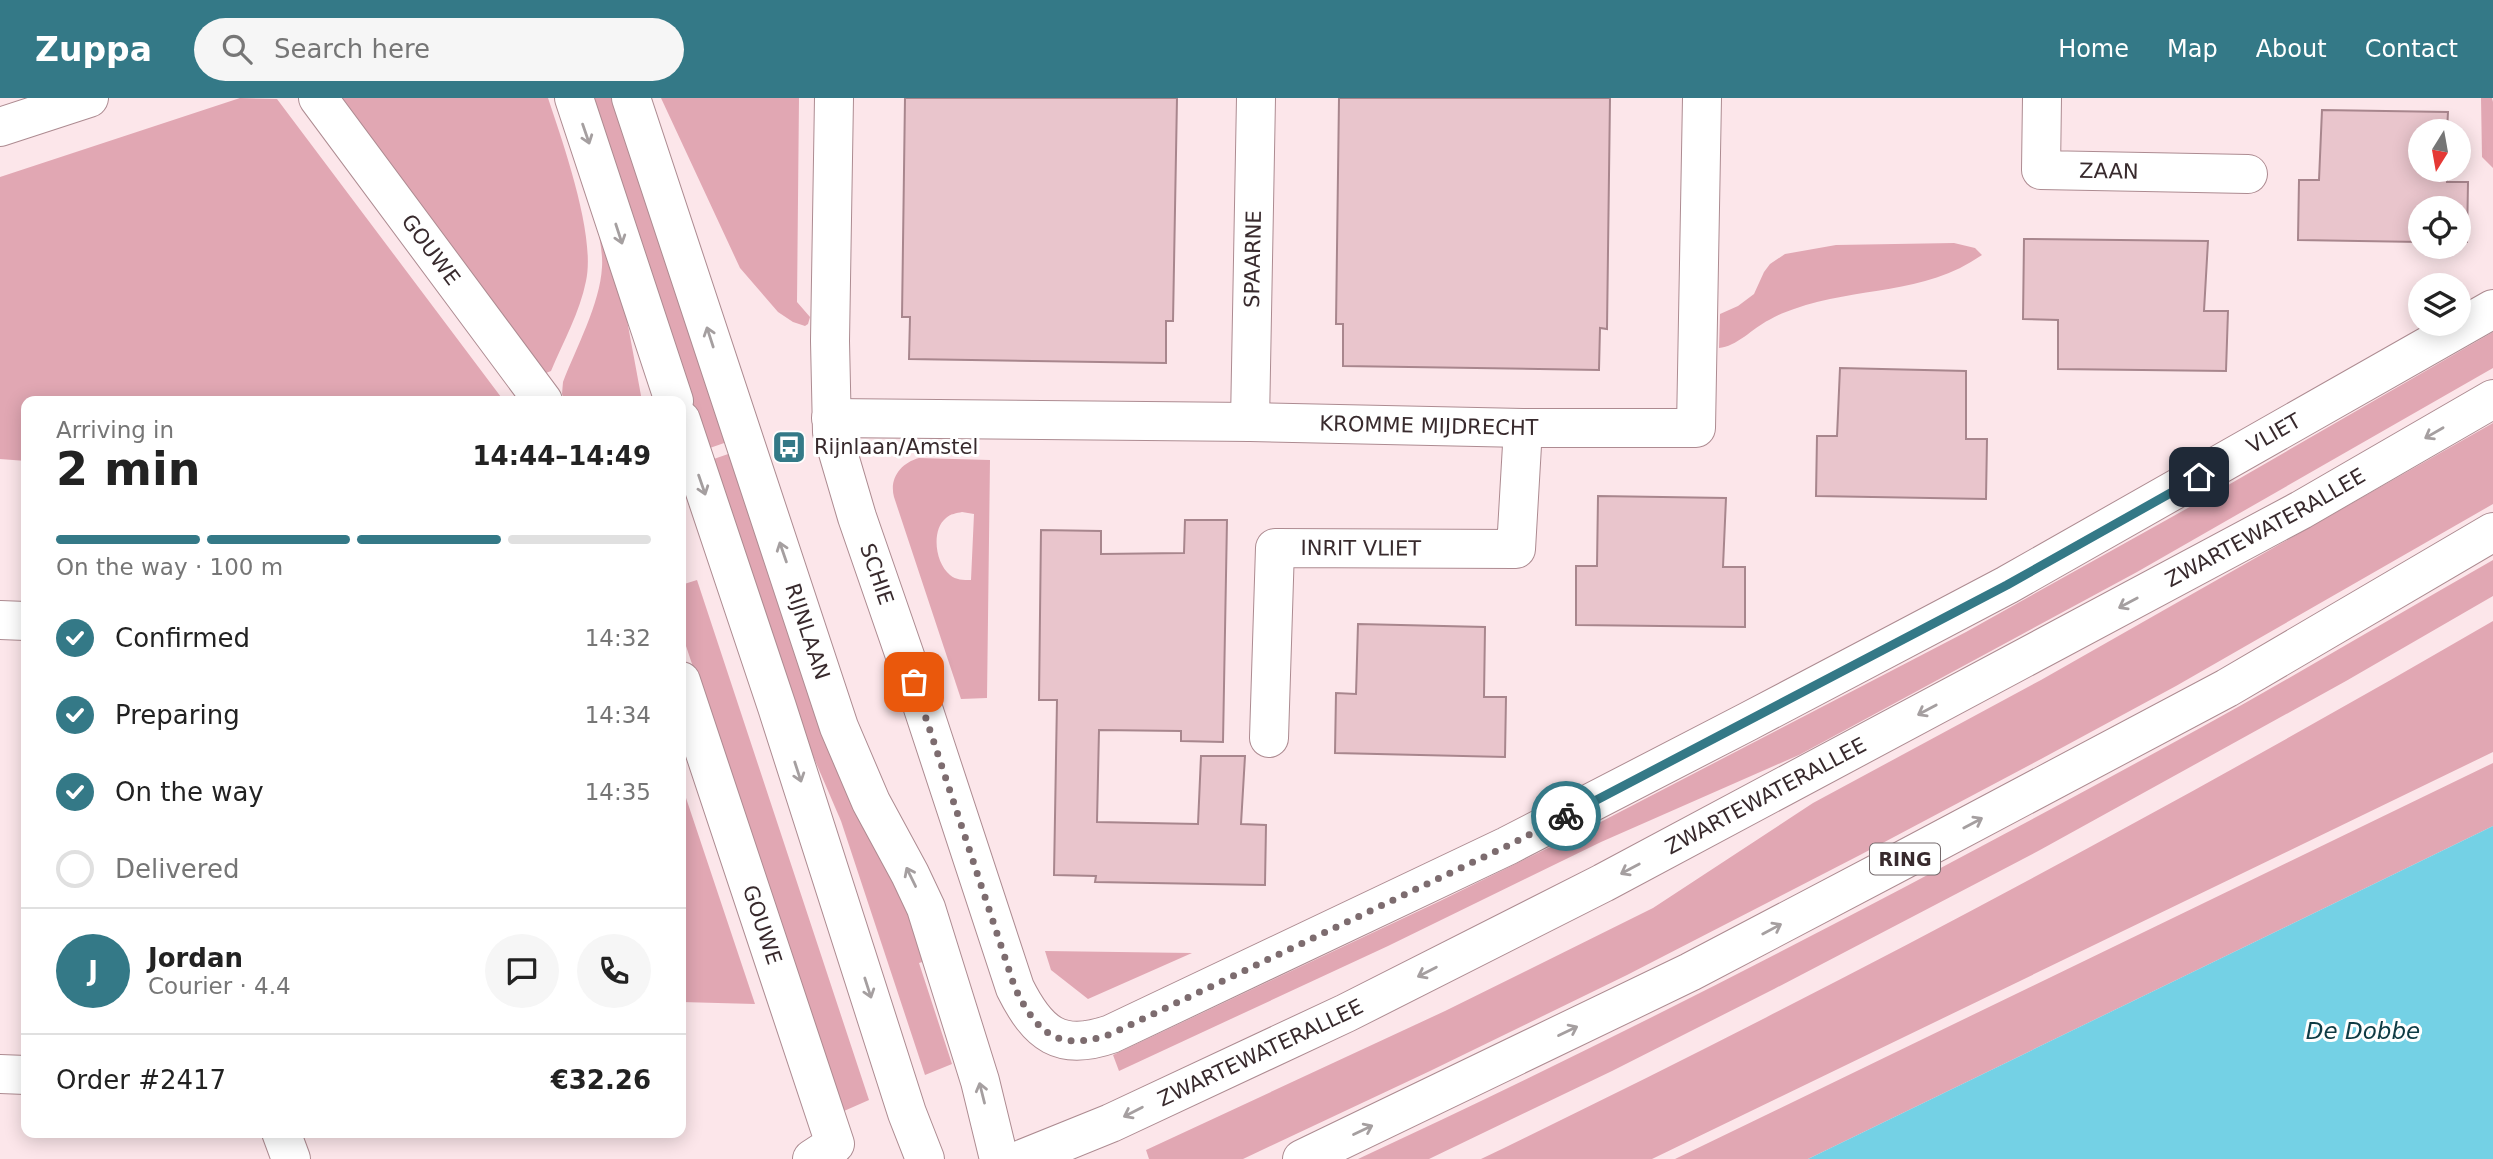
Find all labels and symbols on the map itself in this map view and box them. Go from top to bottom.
north arrow [2408,119,2471,182]
one-way arrow [581,122,593,144]
street label: ZAAN [2079,159,2139,184]
street label: GOUWE [397,210,465,290]
street label: SPAARNE [1240,210,1266,308]
one-way arrow [614,223,626,245]
one-way arrow [703,326,716,348]
street label: VLIET [2243,409,2305,458]
street label: KROMME MIJDRECHT [1319,412,1539,440]
one-way arrow [2424,427,2445,440]
bus stop icon: Rijnlaan/Amstel [770,428,808,466]
place label: Rijnlaan/Amstel [814,435,978,459]
pin [2169,447,2229,507]
street label: ZWARTEWATERALLEE [2161,463,2369,592]
one-way arrow [697,474,709,496]
street label: INRIT VLIET [1301,536,1421,561]
street label: SCHIE [855,540,898,608]
one-way arrow [776,542,788,564]
street label: RIJNLAAN [780,580,835,683]
one-way arrow [2118,597,2139,610]
pin [884,652,944,712]
one-way arrow [1918,703,1938,717]
street label: ZWARTEWATERALLEE [1661,733,1870,859]
one-way arrow [792,761,805,783]
courier [1531,781,1601,851]
one-way arrow [1962,816,1983,829]
road number: RING [1870,844,1940,874]
one-way arrow [1620,862,1641,876]
one-way arrow [904,867,918,888]
street label: GOUWE [738,882,786,968]
one-way arrow [1761,922,1782,935]
one-way arrow [1417,965,1438,979]
one-way arrow [863,977,875,999]
street label: ZWARTEWATERALLEE [1154,994,1367,1111]
water label: De Dobbe [2306,1018,2420,1044]
one-way arrow [1557,1024,1578,1037]
one-way arrow [975,1082,988,1105]
one-way arrow [1123,1105,1144,1119]
one-way arrow [1353,1122,1374,1135]

